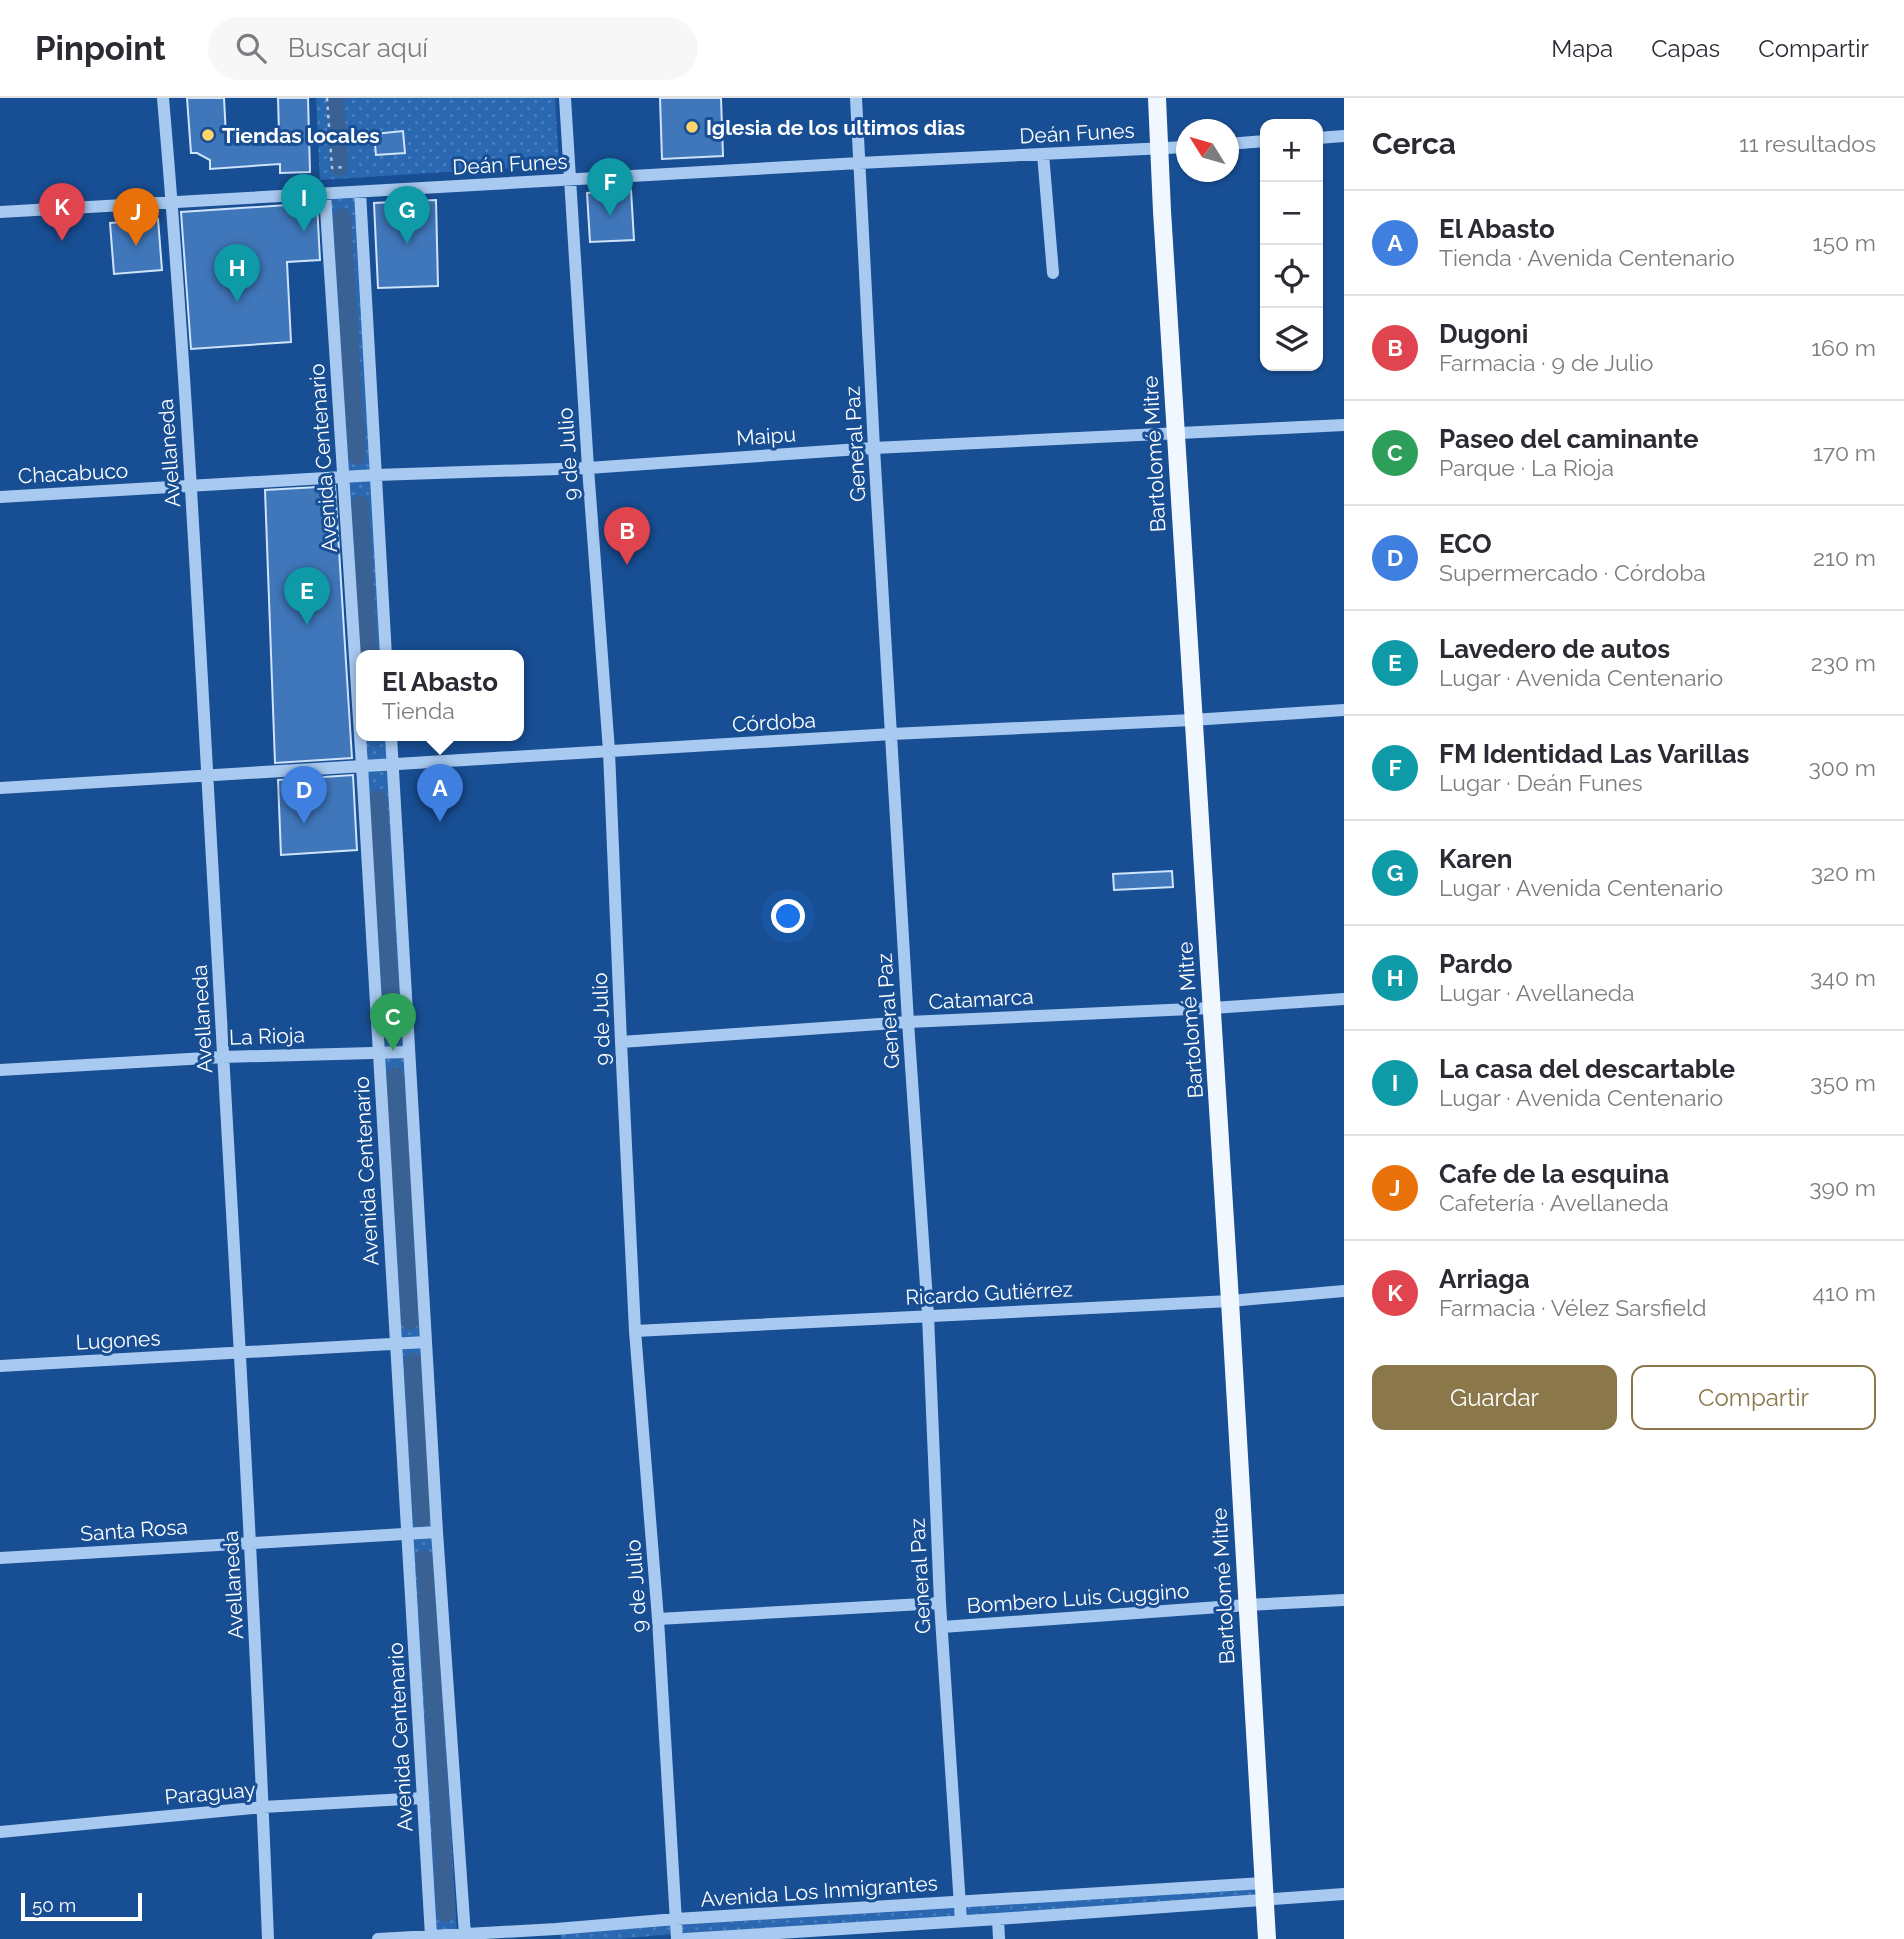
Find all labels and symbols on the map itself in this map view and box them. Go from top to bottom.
place label: Iglesia de los ultimos dias [706,115,965,140]
street label: Deán Funes [1019,118,1135,148]
marker: Iglesia de los ultimos dias [684,119,700,135]
north arrow [1176,119,1239,182]
place label: Tiendas locales [222,123,380,148]
marker: Tiendas locales [200,127,216,143]
street label: Deán Funes [452,149,568,179]
pin: F [587,158,633,216]
pin: I [281,174,327,232]
pin: K [39,183,85,241]
pin: G [384,186,430,244]
pin: J [113,188,159,246]
pin: H [214,244,260,302]
street label: Avenida Centenario [304,363,342,553]
street label: Bartolomé Mitre [1137,375,1171,533]
street label: General Paz [839,385,871,503]
street label: Avellaneda [153,398,185,508]
street label: 9 de Julio [552,407,584,501]
street label: Maipu [735,421,797,451]
street label: Chacabuco [17,458,129,488]
pin: B [604,507,650,565]
pin: E [284,567,330,625]
street label: Córdoba [731,707,817,737]
pin: A [417,764,463,822]
pin: D [281,766,327,824]
your location [771,899,805,933]
street label: Bartolomé Mitre [1172,941,1208,1099]
street label: General Paz [871,952,905,1070]
street label: Avellaneda [187,964,217,1074]
street label: 9 de Julio [587,972,615,1066]
street label: Catamarca [928,984,1034,1014]
pin: C [370,993,416,1051]
street label: La Rioja [229,1022,305,1050]
street label: Avenida Centenario [349,1076,383,1266]
street label: Ricardo Gutiérrez [905,1276,1073,1310]
street label: Lugones [75,1325,161,1355]
street label: Bartolomé Mitre [1206,1507,1240,1665]
street label: Santa Rosa [79,1514,189,1546]
street label: General Paz [904,1517,936,1635]
street label: Avellaneda [218,1530,248,1640]
street label: 9 de Julio [620,1539,652,1633]
street label: Bombero Luis Cuggino [966,1578,1190,1618]
street label: Avenida Centenario [383,1642,417,1832]
street label: Paraguay [164,1777,256,1809]
street label: Avenida Los Inmigrantes [699,1870,939,1912]
scale bar [21,1890,142,1922]

